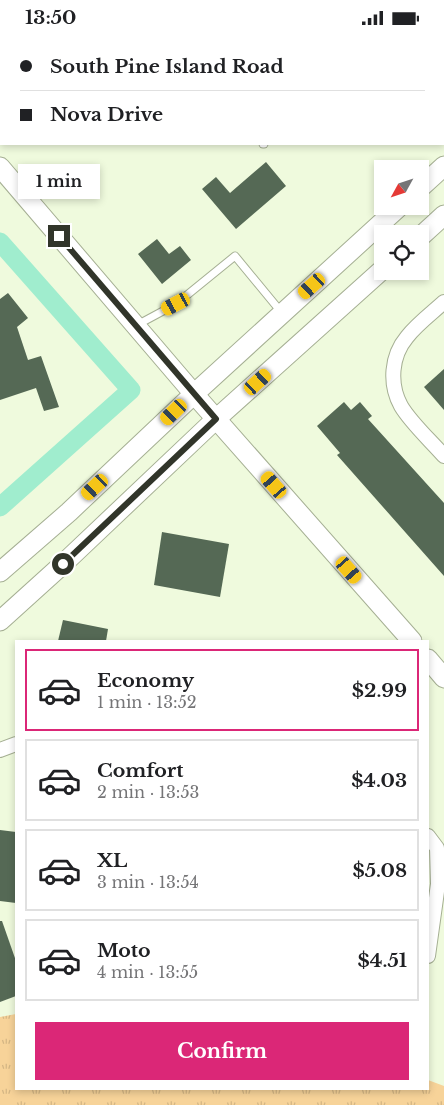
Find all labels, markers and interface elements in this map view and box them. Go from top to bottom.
text: 13:50 [25,6,76,29]
text: South Pine Island Road [50,55,284,78]
text: Nova Drive [50,103,163,126]
north arrow [374,160,429,215]
map controls [374,160,429,280]
callout: 1 min [18,163,100,199]
text: 1 min [36,171,82,191]
route end [48,225,70,247]
button: locate [374,225,429,280]
car [295,270,328,302]
car [159,290,192,318]
car [241,366,274,398]
car [157,396,190,428]
car [258,469,289,501]
car [78,471,111,503]
route start [52,553,74,575]
car [333,554,364,586]
icon: car [37,668,82,713]
text: Economy [97,669,194,692]
text: $2.99 [352,679,407,702]
text: 1 min · 13:52 [97,692,197,712]
icon: car [37,758,82,803]
text: Comfort [97,759,184,782]
text: $4.03 [351,769,407,792]
text: 2 min · 13:53 [97,782,199,802]
icon: car [37,848,82,893]
text: XL [97,849,127,872]
text: $5.08 [352,859,407,882]
text: 3 min · 13:54 [97,872,199,892]
icon: car [37,938,82,983]
text: Moto [97,939,151,962]
text: $4.51 [358,949,407,972]
text: 4 min · 13:55 [97,962,198,982]
button: Confirm [35,1022,409,1080]

